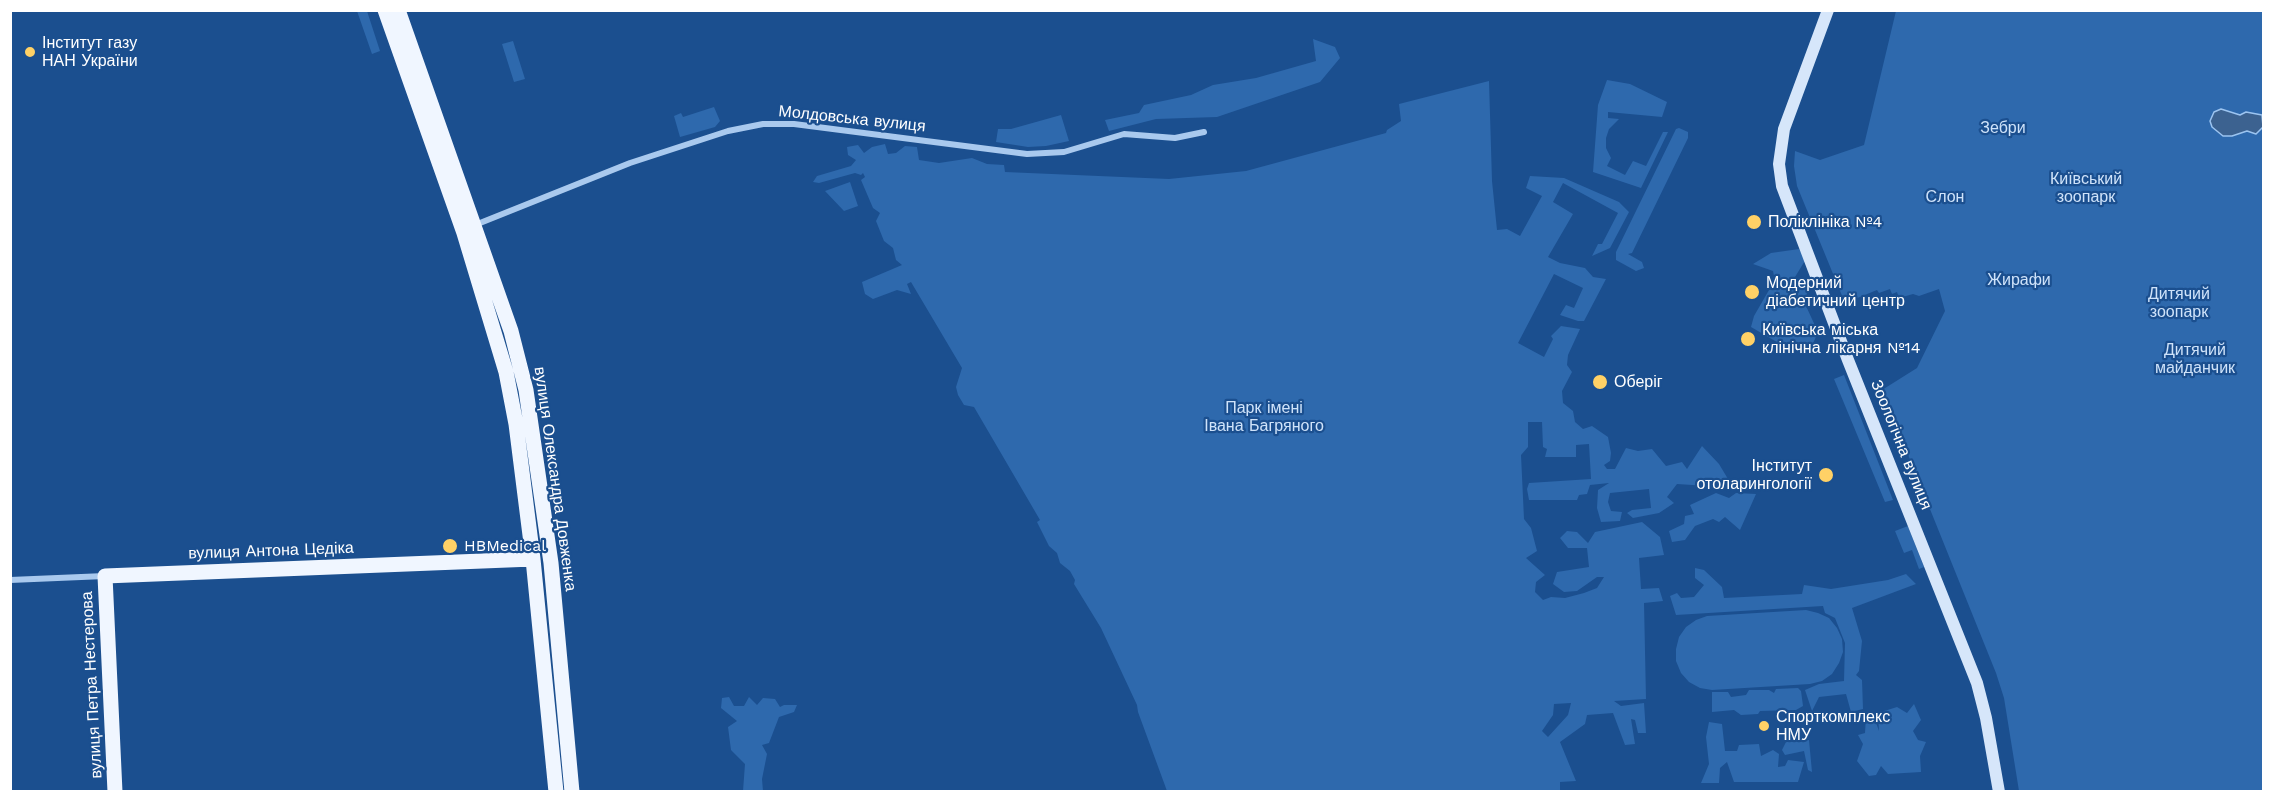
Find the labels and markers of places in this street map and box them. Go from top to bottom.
place label: Інститут газу НАН України [42,33,138,71]
marker: Інститут газу НАН України [23,45,37,59]
place label: Поліклініка №4 [1768,212,1882,232]
marker: Поліклініка №4 [1745,213,1763,231]
place label: Модерний діабетичний центр [1766,273,1905,311]
marker: Модерний діабетичний центр [1743,283,1761,301]
place label: Київська міська клінічна лікарня №14 [1762,320,1921,358]
marker: Київська міська клінічна лікарня №14 [1739,330,1757,348]
place label: Оберіг [1614,372,1663,392]
marker: Оберіг [1591,373,1609,391]
place label: Інститут отоларингології [1697,456,1812,494]
marker: Інститут отоларингології [1817,466,1835,484]
place label: HBMedical [464,536,546,556]
marker: HBMedical [441,537,459,555]
place label: Спорткомплекс НМУ [1776,707,1890,745]
marker: Спорткомплекс НМУ [1757,719,1771,733]

